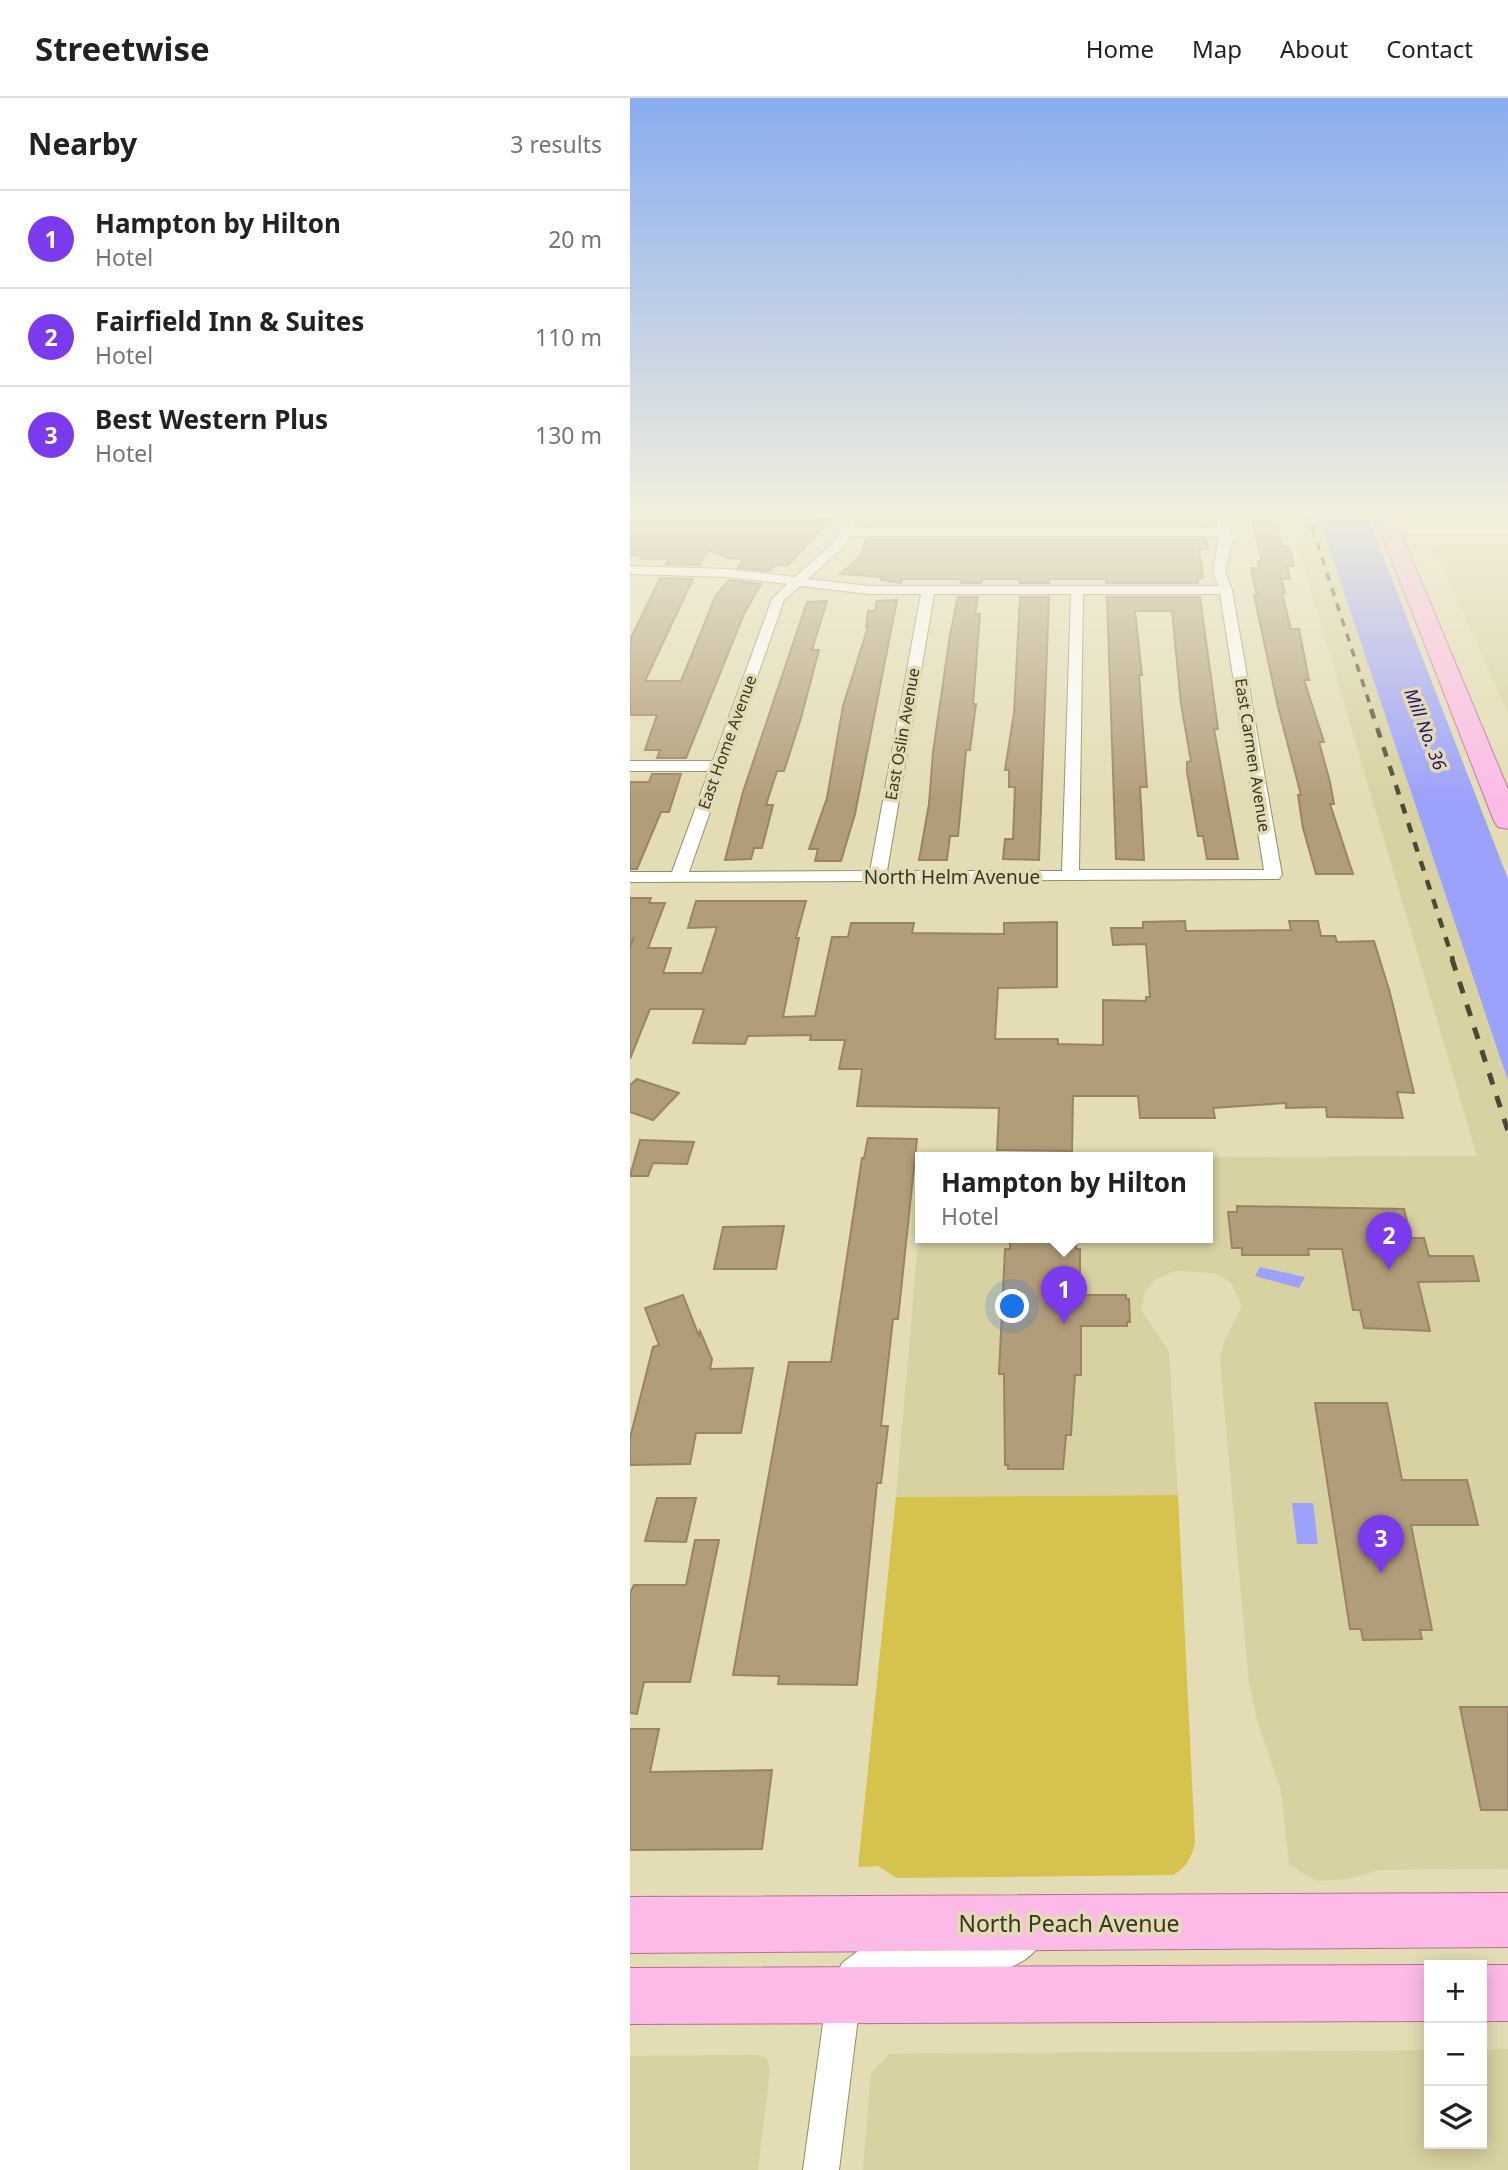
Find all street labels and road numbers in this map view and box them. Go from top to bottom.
street label: East Oslin Avenue [880,666,924,802]
street label: East Home Avenue [692,672,762,812]
street label: East Carmen Avenue [1230,677,1276,833]
street label: North Helm Avenue [864,864,1040,890]
street label: North Peach Avenue [958,1907,1180,1939]

